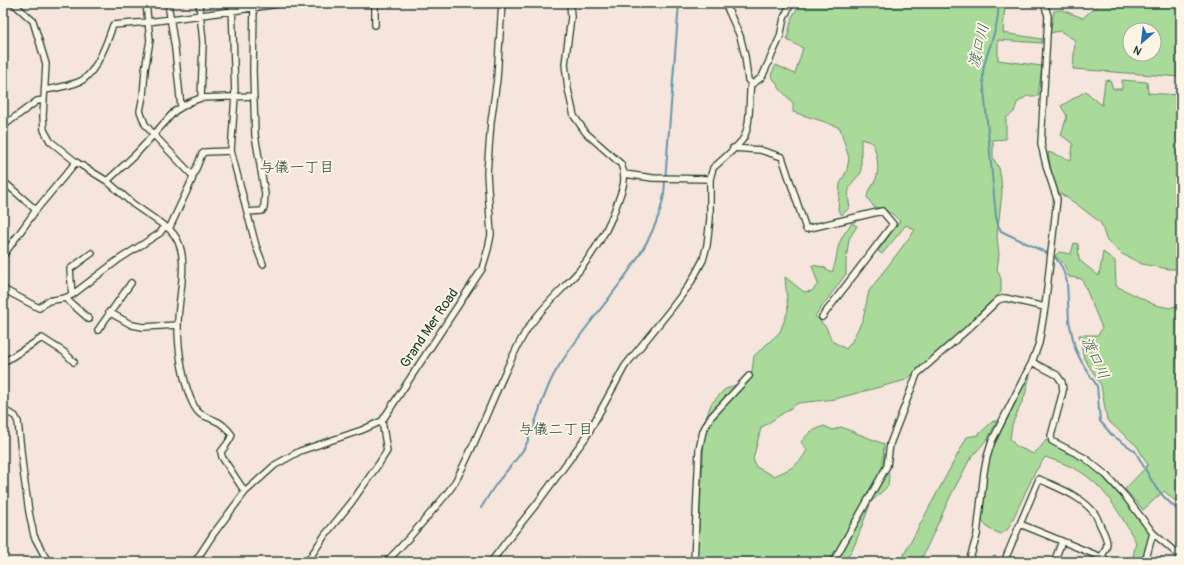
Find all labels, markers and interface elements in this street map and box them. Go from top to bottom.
water label: 渡口川 [964,22,994,70]
north arrow [1122,22,1162,62]
text: N [1131,43,1144,58]
district label: 与儀一丁目 [259,158,335,177]
street label: Grand Mer Road [396,285,462,371]
water label: 渡口川 [1077,334,1113,382]
district label: 与儀二丁目 [518,420,594,439]

